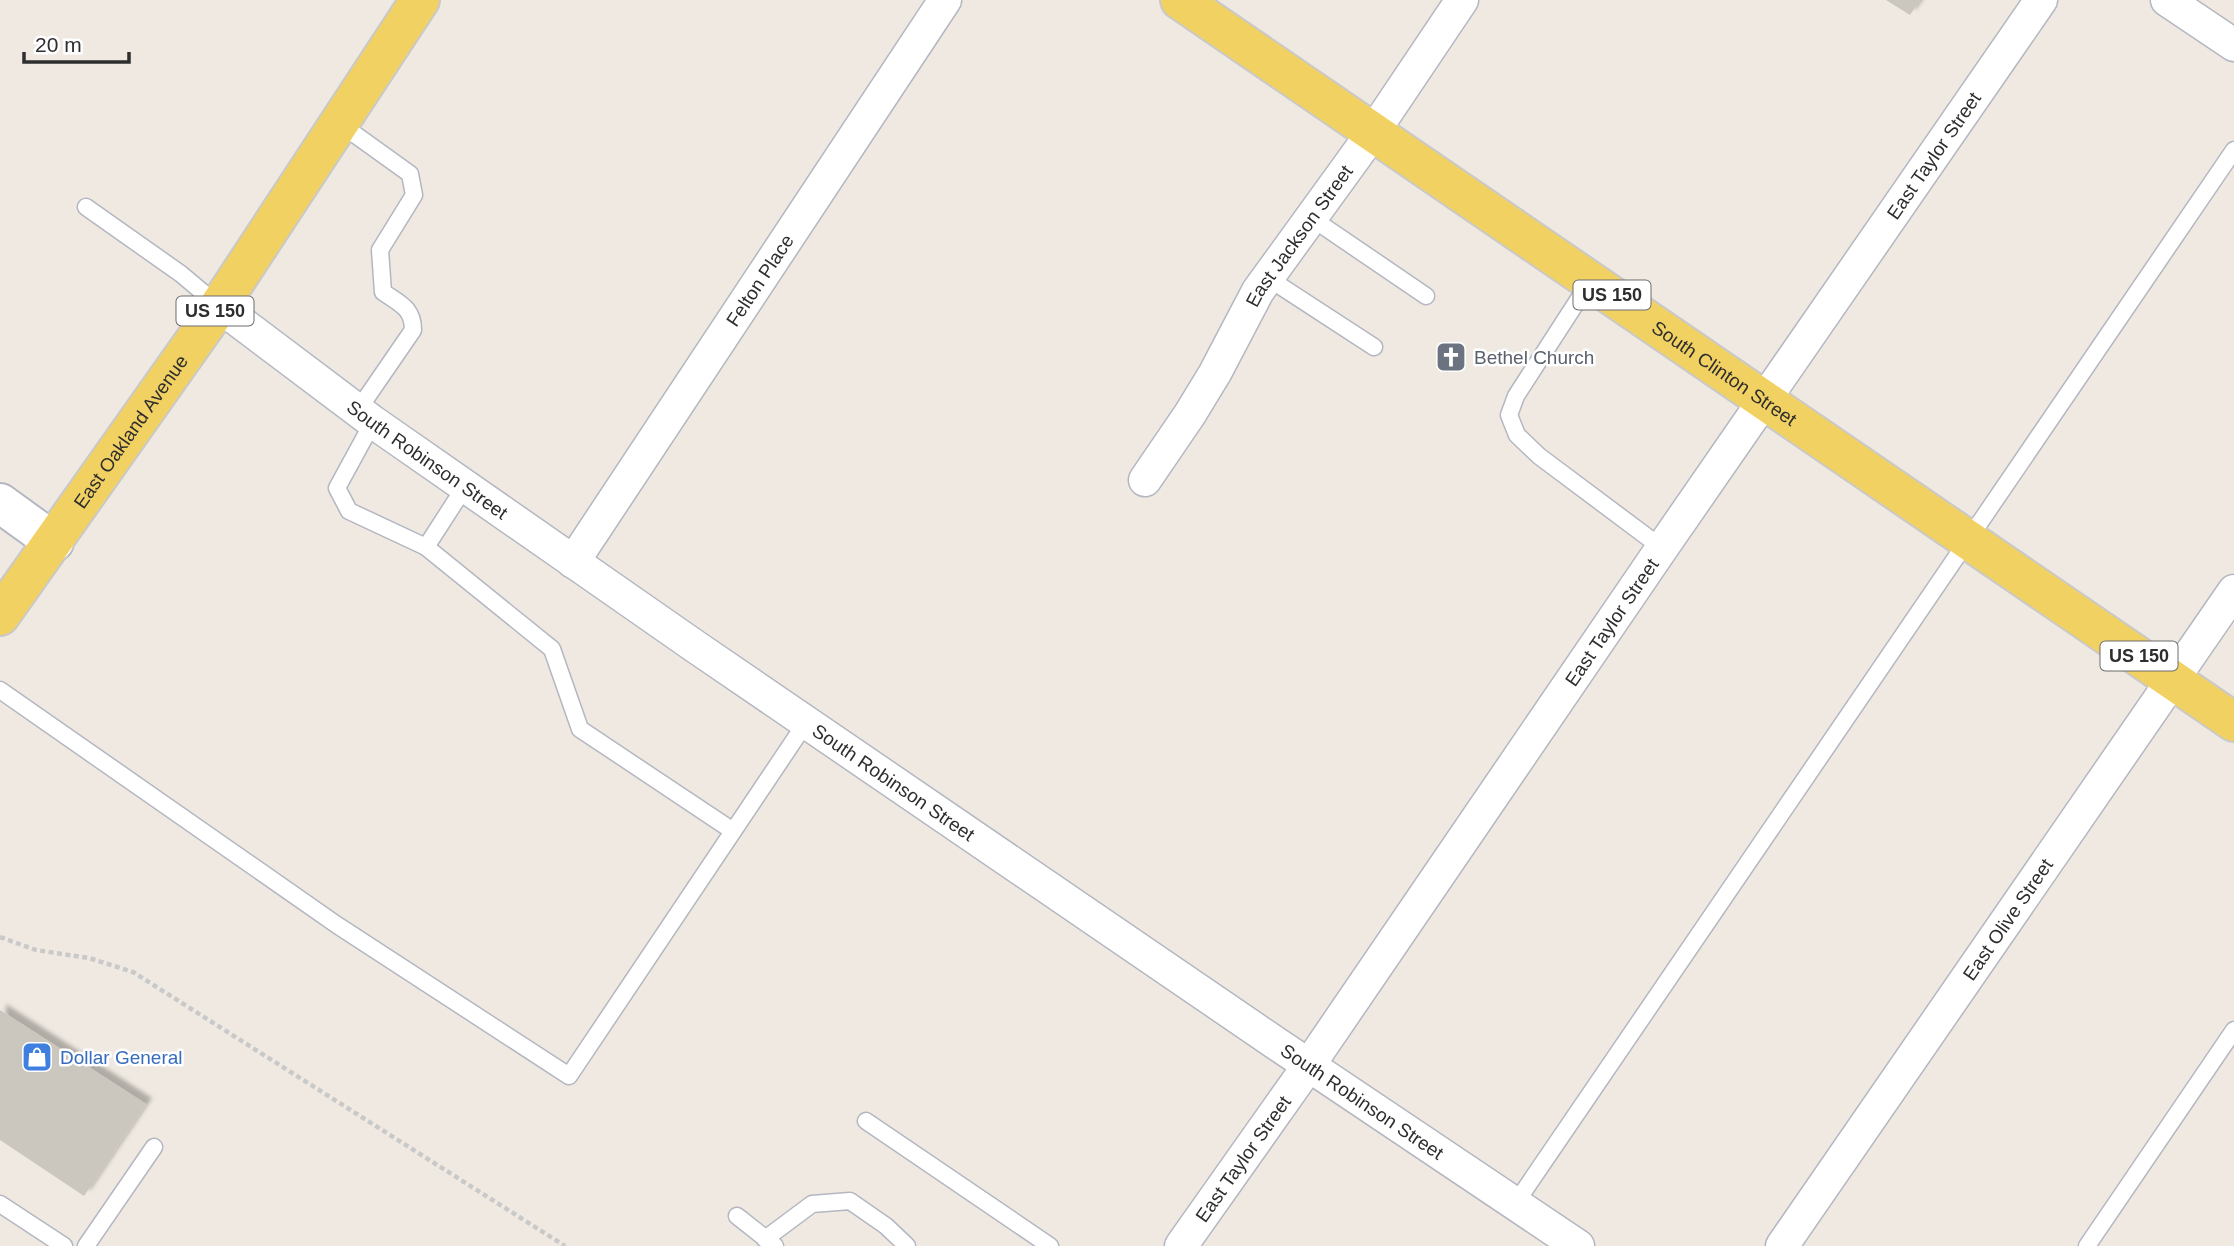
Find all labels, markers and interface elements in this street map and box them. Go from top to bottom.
scale bar [24,21,130,65]
text: 20 m [35,33,82,56]
street label: East Taylor Street [1883,88,1986,223]
street label: East Jackson Street [1242,161,1357,310]
street label: Felton Place [722,231,798,330]
road number: US 150 [1574,281,1650,310]
road number: US 150 [176,296,254,326]
street label: South Clinton Street [1648,317,1801,431]
church icon: Bethel Church [1434,340,1468,374]
place label: Bethel Church [1474,347,1594,368]
street label: East Oakland Avenue [70,351,192,512]
street label: South Robinson Street [343,396,512,524]
street label: East Taylor Street [1561,554,1663,690]
road number: US 150 [2100,642,2178,670]
street label: South Robinson Street [809,720,979,846]
street label: East Olive Street [1959,854,2057,984]
shop icon: Dollar General [20,1040,54,1074]
street label: South Robinson Street [1277,1040,1448,1164]
place label: Dollar General [60,1047,183,1068]
street label: East Taylor Street [1191,1091,1295,1226]

